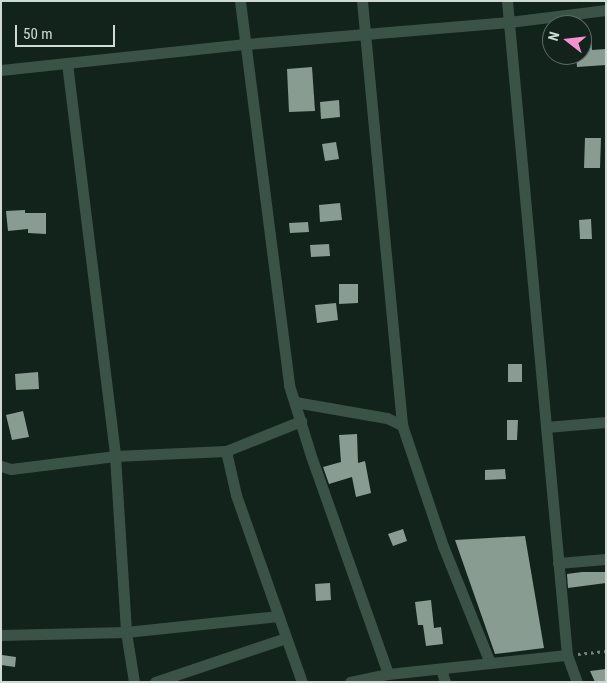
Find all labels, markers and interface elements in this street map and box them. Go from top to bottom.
scale bar [18,15,118,47]
north arrow [542,15,592,65]
text: 50 m [23,25,53,43]
text: N [545,30,562,42]

